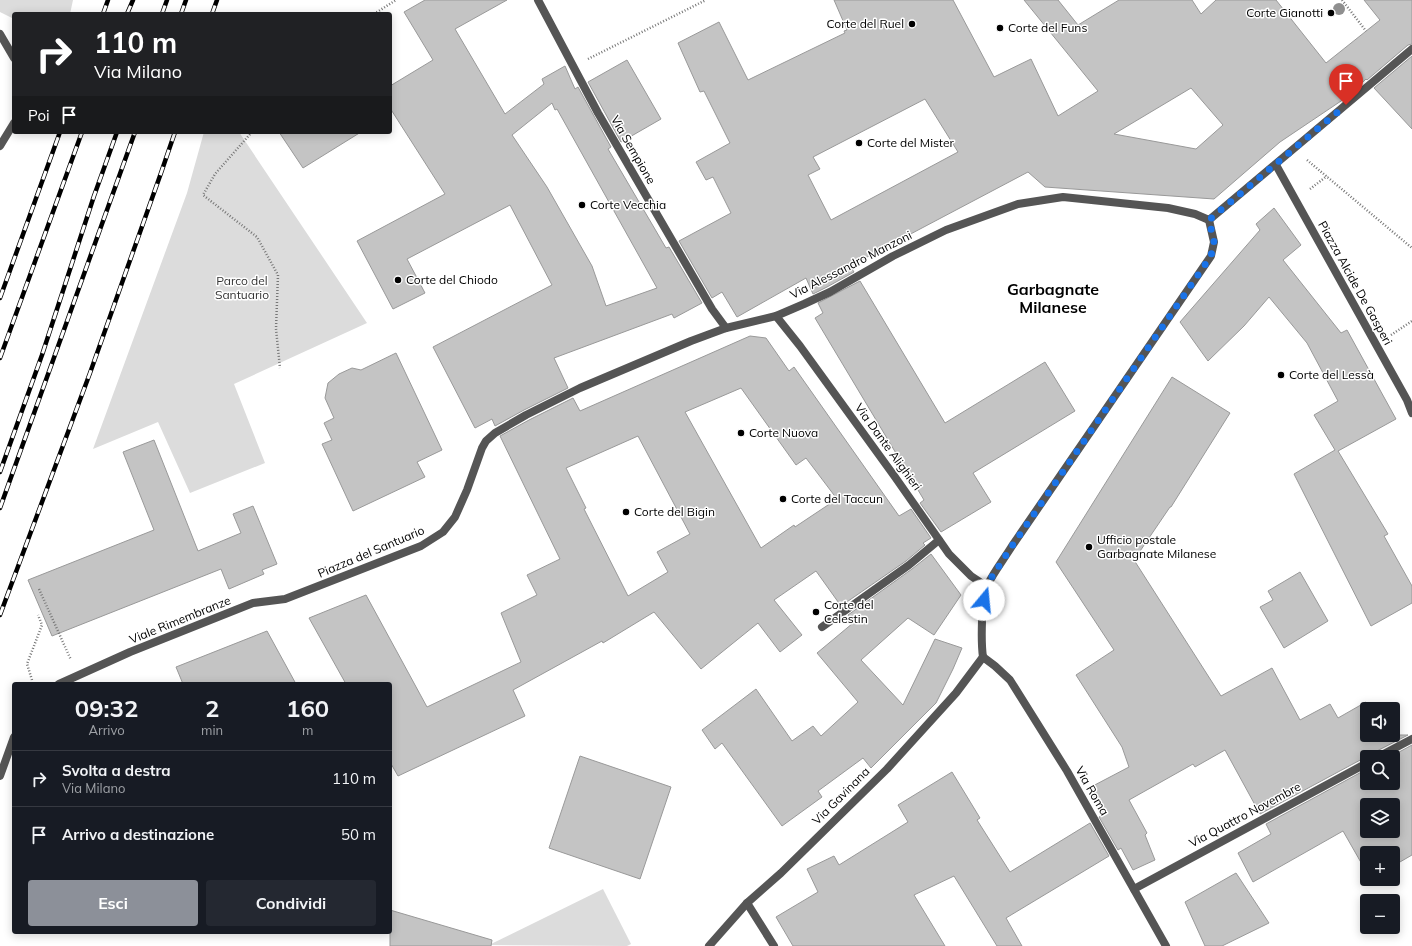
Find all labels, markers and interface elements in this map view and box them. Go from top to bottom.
place label: Corte Gianotti [1246,5,1323,20]
marker: Corte Gianotti [1326,8,1336,18]
place label: Corte del Ruel [827,16,904,31]
marker: Corte del Ruel [907,19,917,29]
place label: Corte del Funs [1008,20,1087,35]
marker: Corte del Funs [995,23,1005,33]
text: 110 m [94,25,177,60]
icon: right [28,28,80,80]
text: Via Milano [94,60,182,83]
pin [1329,64,1363,105]
icon: arrive [1335,70,1357,92]
icon: arrive [58,104,80,126]
text: Poi [28,106,50,125]
street label: Via Sempione [608,113,659,187]
place label: Corte del Mister [867,135,955,150]
marker: Corte del Mister [854,138,864,148]
place label: Corte Vecchia [590,197,666,212]
marker: Corte Vecchia [577,200,587,210]
street label: Piazza Alcide De Gasperi [1315,218,1396,347]
street label: Via Alessandro Manzoni [787,227,914,302]
place label: Corte del Chiodo [406,272,498,287]
park label: Parco del Santuario [215,273,269,302]
marker: Corte del Chiodo [393,275,403,285]
district label: Garbagnate Milanese [1007,279,1099,317]
place label: Corte del Lessà [1289,367,1374,382]
marker: Corte del Lessà [1276,370,1286,380]
street label: Via Dante Alighieri [852,400,925,493]
place label: Corte Nuova [749,425,818,440]
marker: Corte Nuova [736,428,746,438]
place label: Corte del Taccun [791,491,883,506]
marker: Corte del Taccun [778,494,788,504]
place label: Corte del Bigin [634,504,715,519]
marker: Corte del Bigin [621,507,631,517]
street label: Piazza del Santuario [315,522,427,581]
place label: Ufficio postale Garbagnate Milanese [1097,532,1216,561]
marker: Ufficio postale Garbagnate Milanese [1084,542,1094,552]
position arrow [963,579,1005,621]
street label: Viale Rimembranze [127,592,233,647]
place label: Corte del Celestin [824,597,874,626]
marker: Corte del Celestin [811,607,821,617]
text: 09:32 [75,693,138,723]
text: 2 [205,693,219,723]
text: 160 [286,693,329,723]
map controls [1360,702,1400,934]
button: sound [1360,702,1400,742]
text: Arrivo [88,722,125,738]
text: min [201,722,223,738]
text: m [302,722,313,738]
button: search [1360,750,1400,790]
text: Svolta a destra [62,761,171,780]
street label: Via Roma [1072,763,1113,818]
street label: Via Gavinana [809,764,873,828]
icon: right [28,768,50,790]
text: 110 m [332,769,376,788]
street label: Via Quattro Novembre [1186,779,1303,850]
text: Via Milano [62,780,126,796]
button: layers [1360,798,1400,838]
icon: arrive [28,824,50,846]
text: Arrivo a destinazione [62,825,214,844]
text: 50 m [341,825,376,844]
button: + [1360,846,1400,886]
button: Esci [28,880,198,926]
button: Condividi [206,880,376,926]
button: − [1360,894,1400,934]

